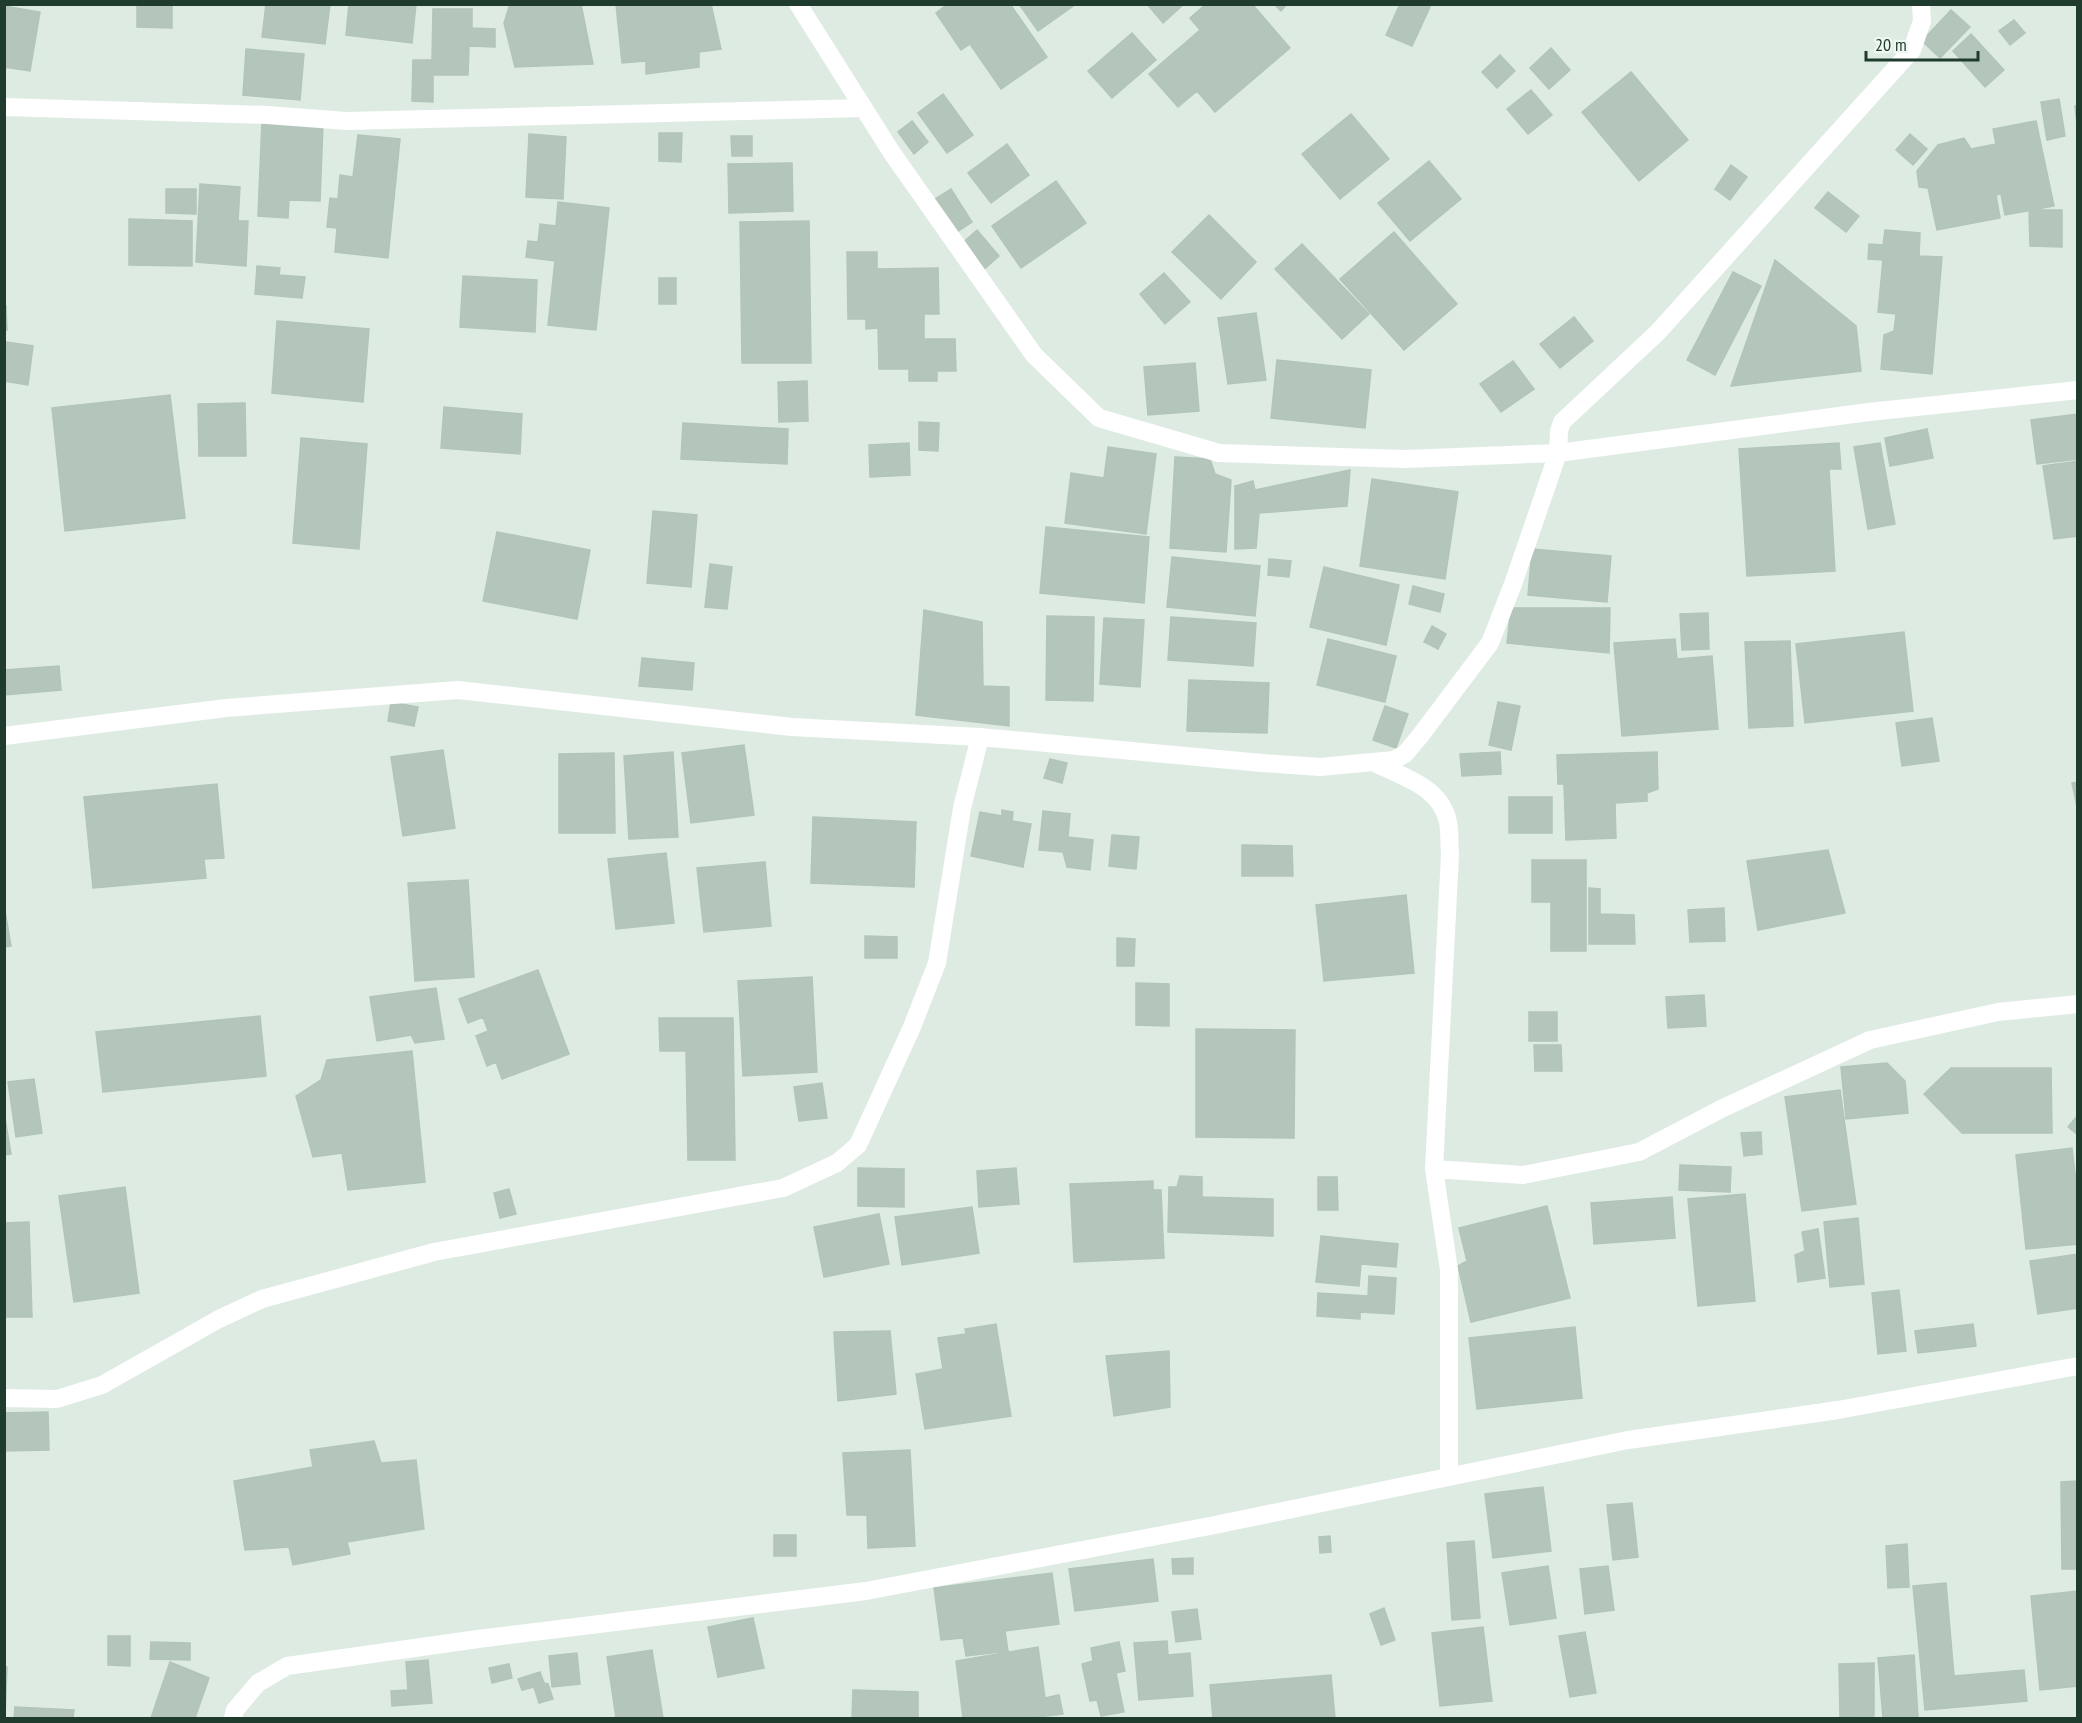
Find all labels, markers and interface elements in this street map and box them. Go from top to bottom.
scale bar [1866,24,1978,62]
text: 20 m [1875,33,1907,56]

